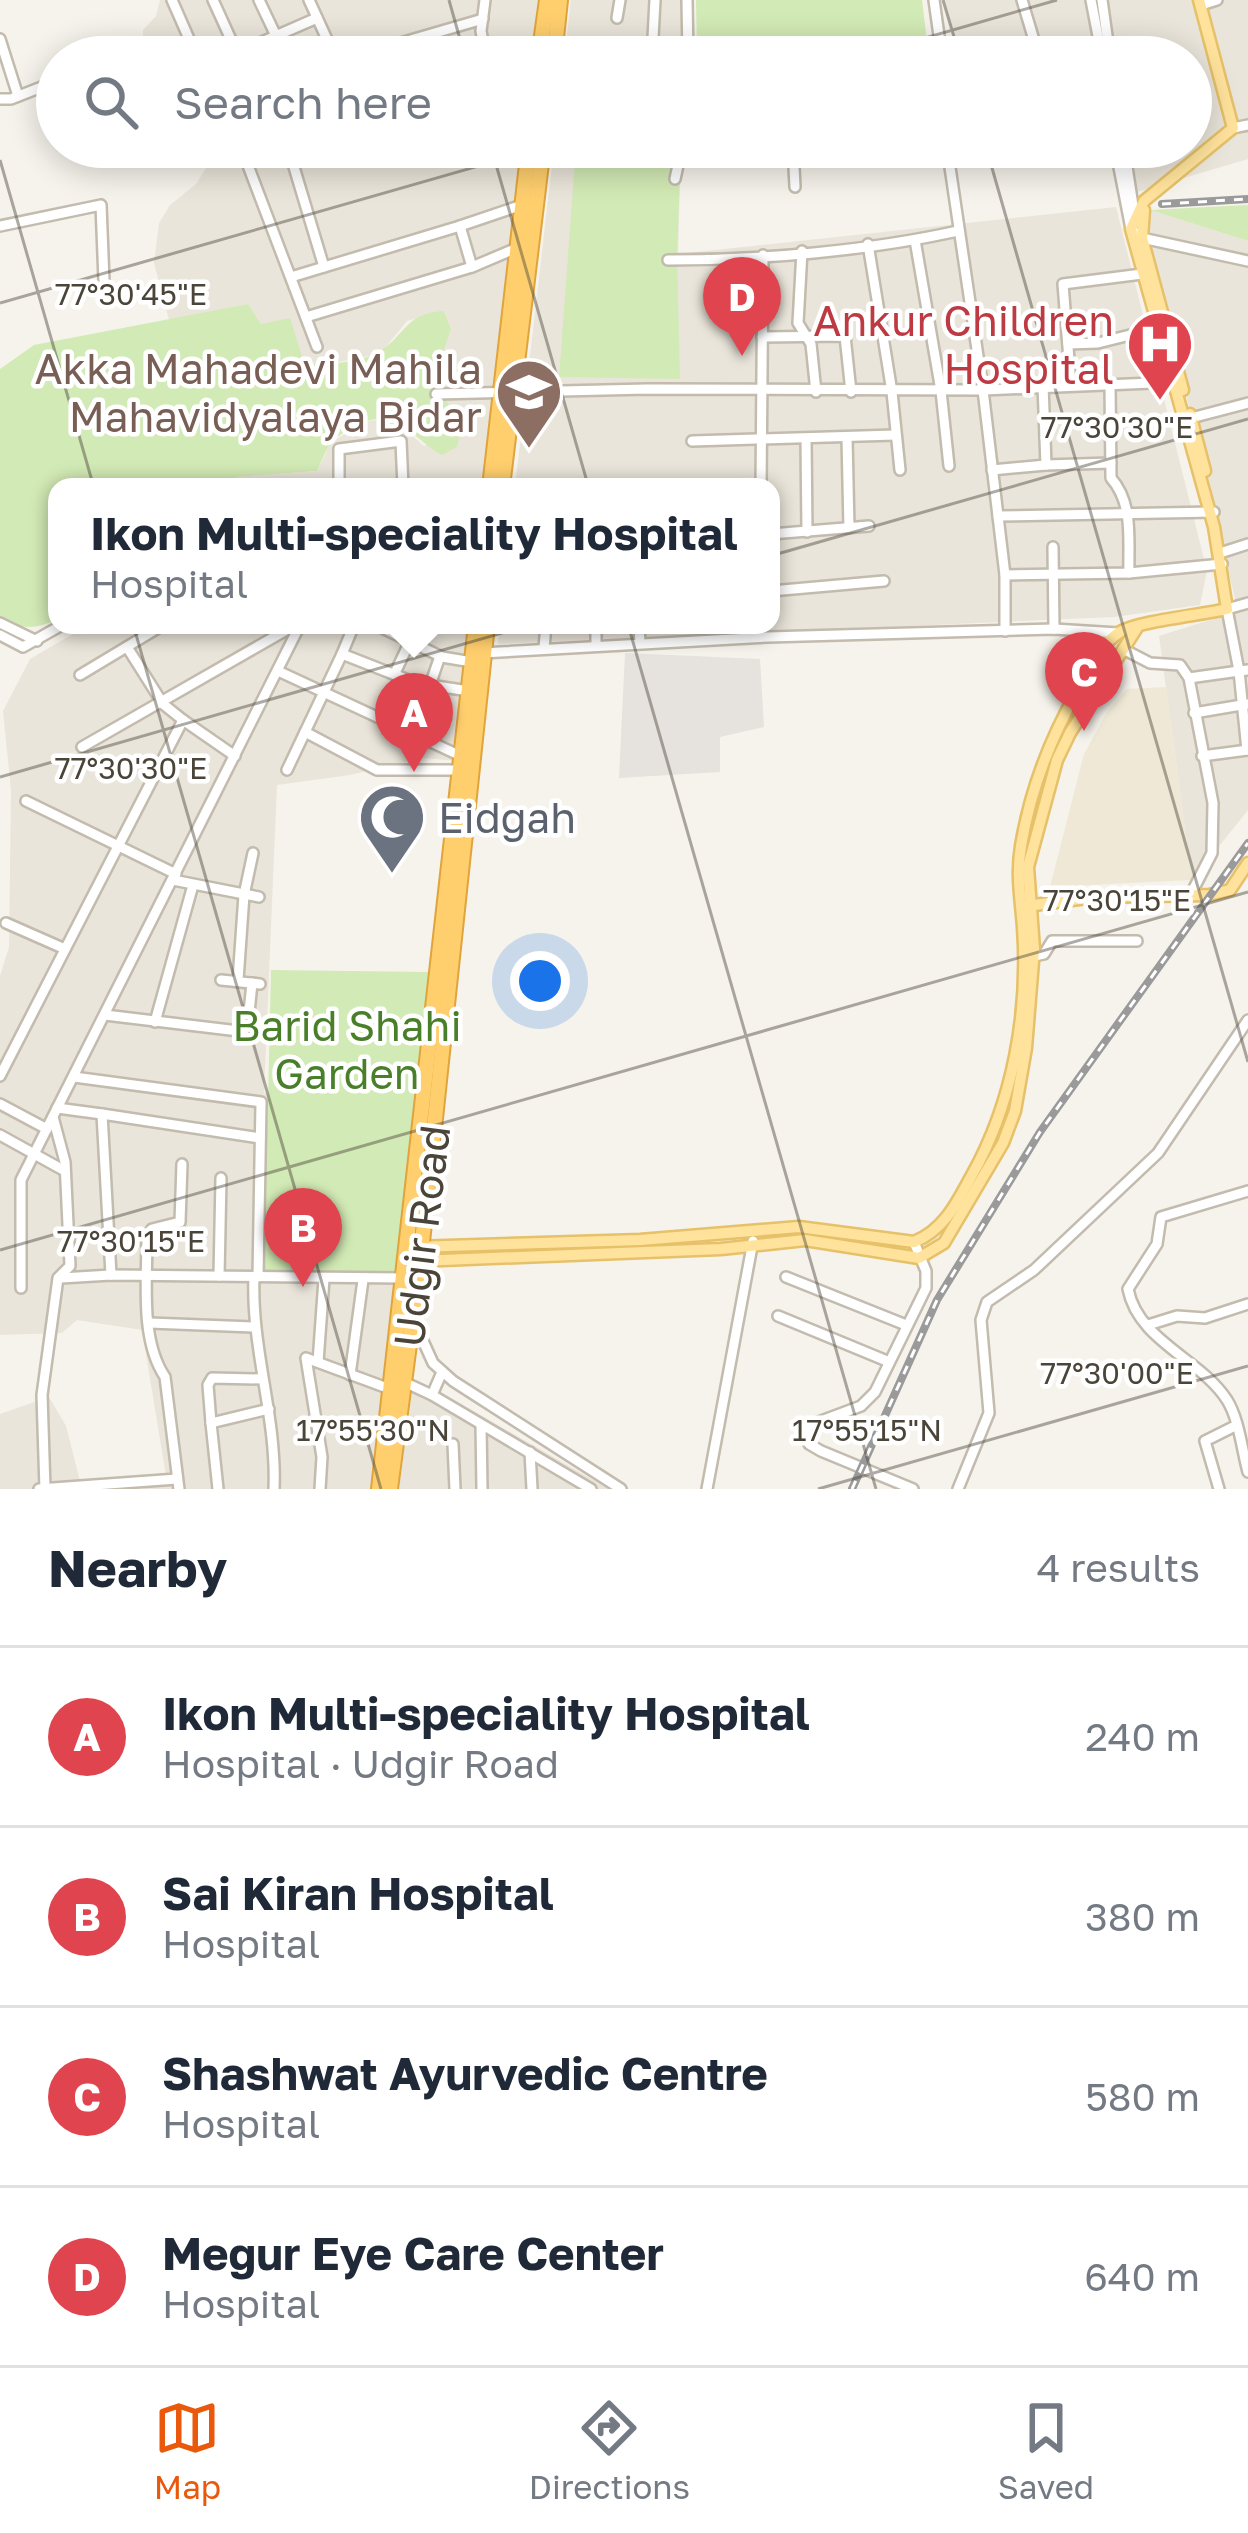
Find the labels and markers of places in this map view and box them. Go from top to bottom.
pin: D [703,257,781,356]
place label: Ankur Children Hospital [813,295,1114,393]
hospital icon: Ankur Children Hospital [1125,309,1195,403]
place label: Akka Mahadevi Mahila Mahavidyalaya Bidar [34,343,482,441]
school or university icon: Akka Mahadevi Mahila Mahavidyalaya Bidar [494,357,564,451]
pin: C [1045,632,1123,731]
pin: A [375,673,453,772]
mosque icon: Eidgah [357,782,427,876]
place label: Eidgah [438,792,576,842]
pin: B [264,1188,342,1287]

